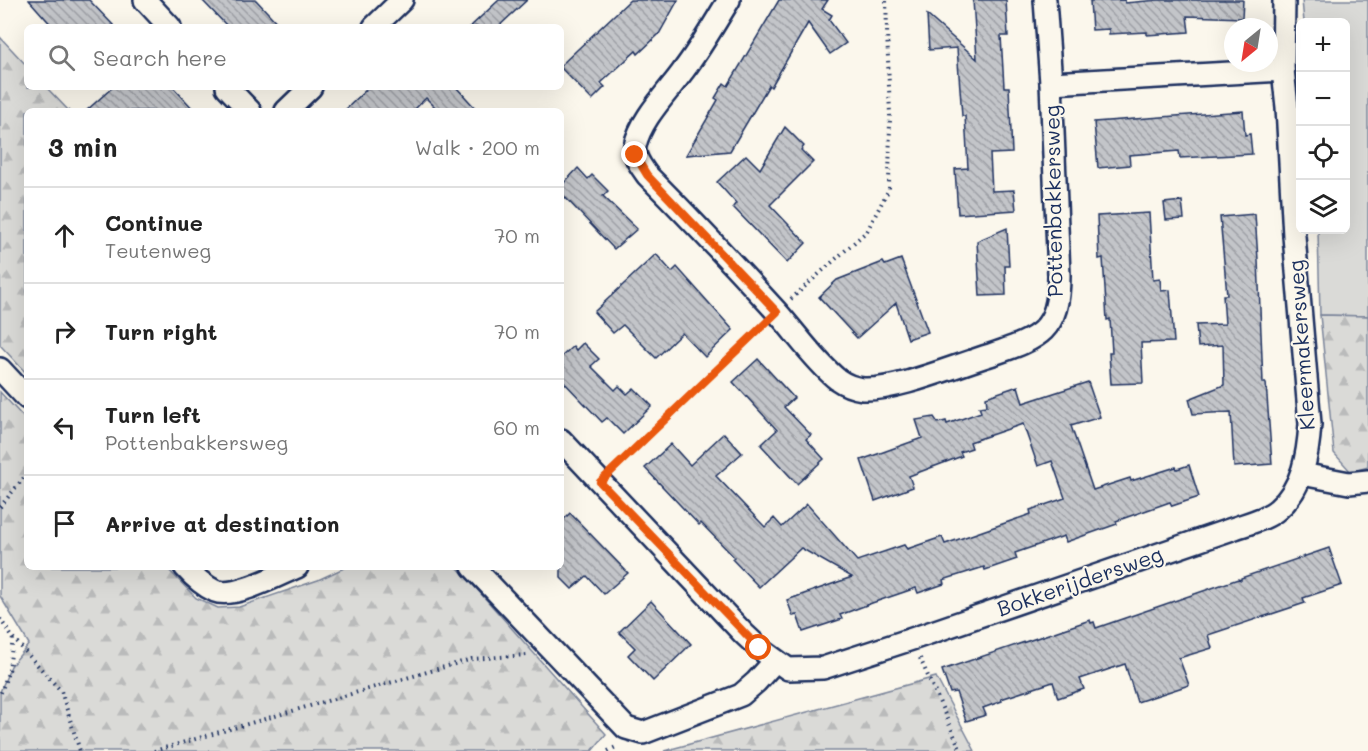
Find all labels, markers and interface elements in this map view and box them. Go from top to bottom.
north arrow [1224,18,1278,72]
map controls [1296,18,1350,234]
button: + [1296,18,1350,72]
search box [24,24,564,90]
icon: search [45,41,78,74]
text: Search here [93,43,227,72]
button: − [1296,72,1350,126]
street label: Pottenbakkersweg [1037,105,1068,297]
button: locate [1296,126,1350,180]
text: 3 min [48,130,117,164]
text: Walk · 200 m [415,134,540,160]
route end [621,141,647,167]
button: layers [1296,180,1350,234]
text: Continue [105,208,203,237]
icon: ahead [48,219,81,252]
text: 70 m [494,222,540,248]
text: Teutenweg [105,237,211,263]
street label: Kleermakersweg [1281,259,1320,431]
icon: right [48,315,81,348]
text: Turn right [105,317,217,346]
text: 70 m [494,318,540,344]
text: Turn left [105,400,201,429]
icon: left [48,411,81,444]
text: 60 m [493,414,540,440]
text: Pottenbakkersweg [105,429,288,455]
icon: arrive [48,507,81,540]
text: Arrive at destination [105,509,340,538]
street label: Bokkerijdersweg [993,540,1166,622]
route start [745,634,771,660]

